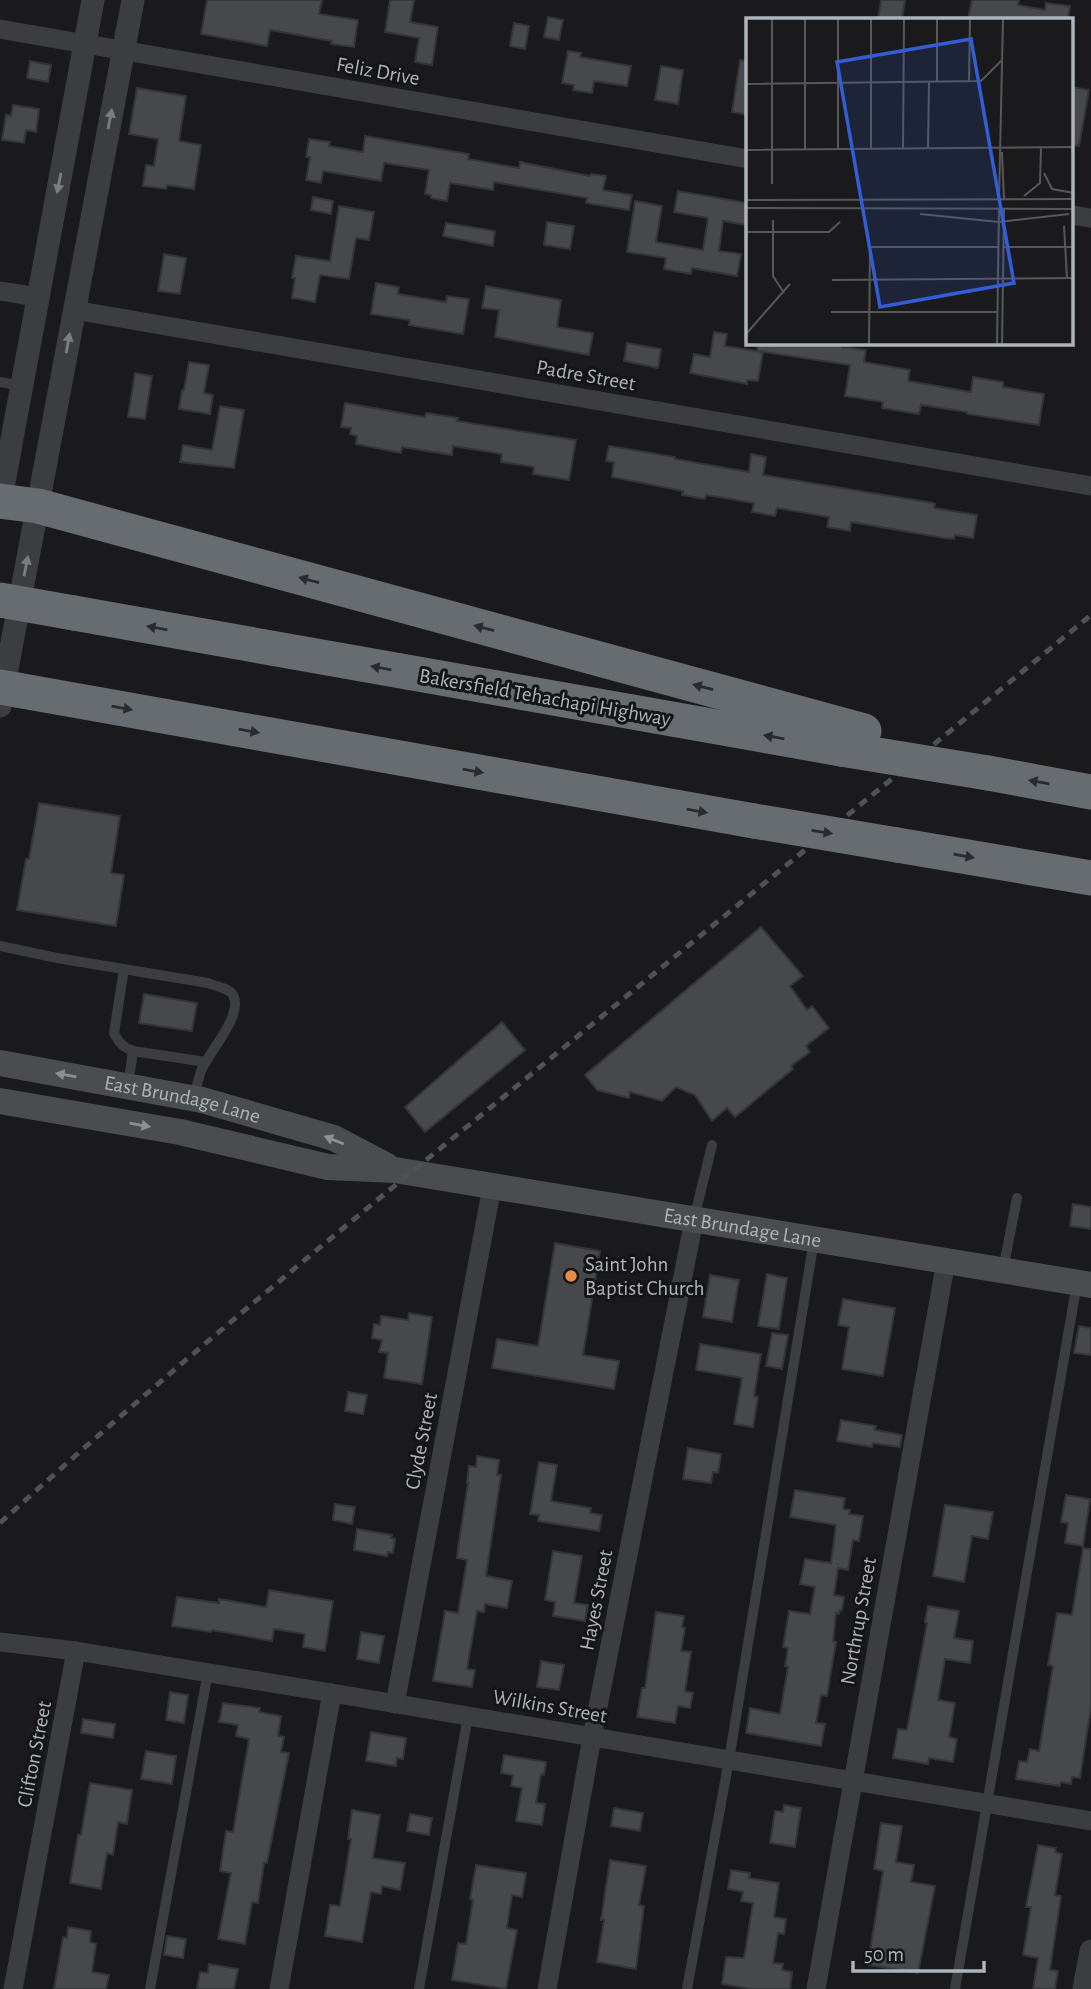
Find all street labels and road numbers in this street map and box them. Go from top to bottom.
street label: Feliz Drive [335,54,421,89]
street label: Padre Street [535,356,637,395]
street label: Bakersfield Tehachapi Highway [418,665,672,730]
street label: East Brundage Lane [103,1072,263,1127]
street label: East Brundage Lane [662,1205,823,1251]
street label: Clyde Street [402,1391,441,1491]
street label: Hayes Street [576,1548,617,1652]
street label: Northrup Street [837,1555,880,1687]
street label: Wilkins Street [491,1686,609,1727]
street label: Clifton Street [14,1699,55,1809]

